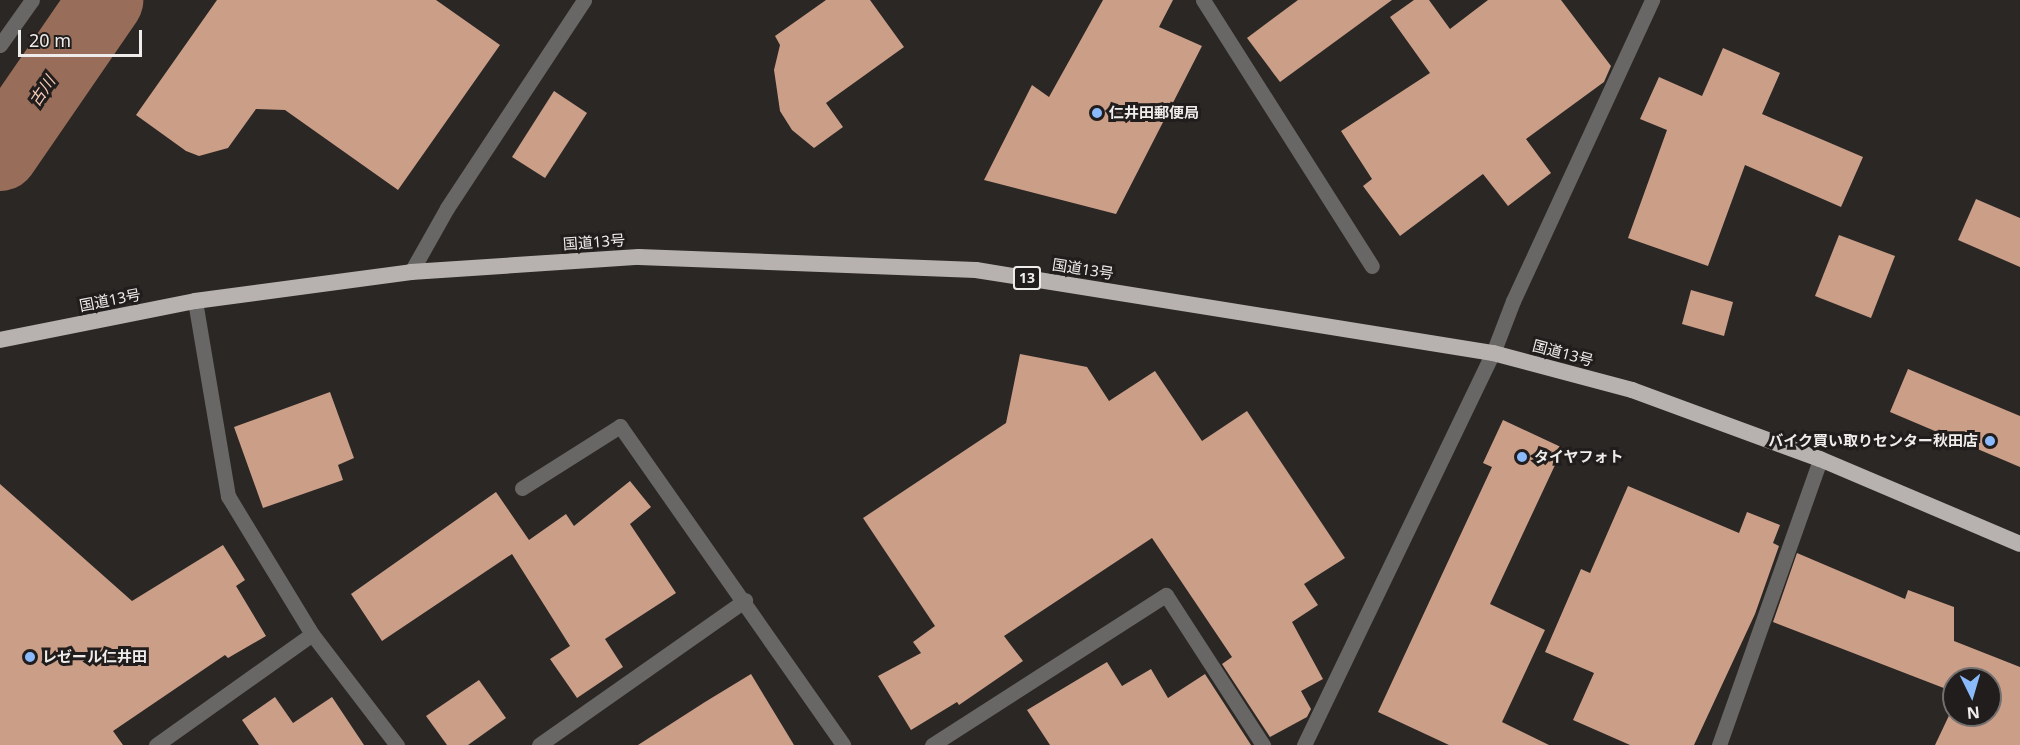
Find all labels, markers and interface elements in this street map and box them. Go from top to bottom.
scale bar [21,18,146,56]
text: 20 m [29,28,71,52]
water label: 古川 [25,72,59,110]
place label: 仁井田郵便局 [1109,104,1199,122]
marker: 仁井田郵便局 [1090,106,1104,120]
street label: 国道13号 [562,231,626,253]
street label: 国道13号 [1051,255,1115,283]
road number: 13 [1012,267,1042,289]
street label: 国道13号 [78,285,142,315]
street label: 国道13号 [1531,336,1595,370]
place label: バイク買い取りセンター秋田店 [1768,432,1978,450]
marker: バイク買い取りセンター秋田店 [1983,434,1997,448]
place label: タイヤフォト [1534,448,1624,466]
marker: タイヤフォト [1515,450,1529,464]
place label: レゼール仁井田 [42,648,147,666]
marker: レゼール仁井田 [23,650,37,664]
north arrow [1942,667,2002,727]
text: N [1966,701,1981,724]

